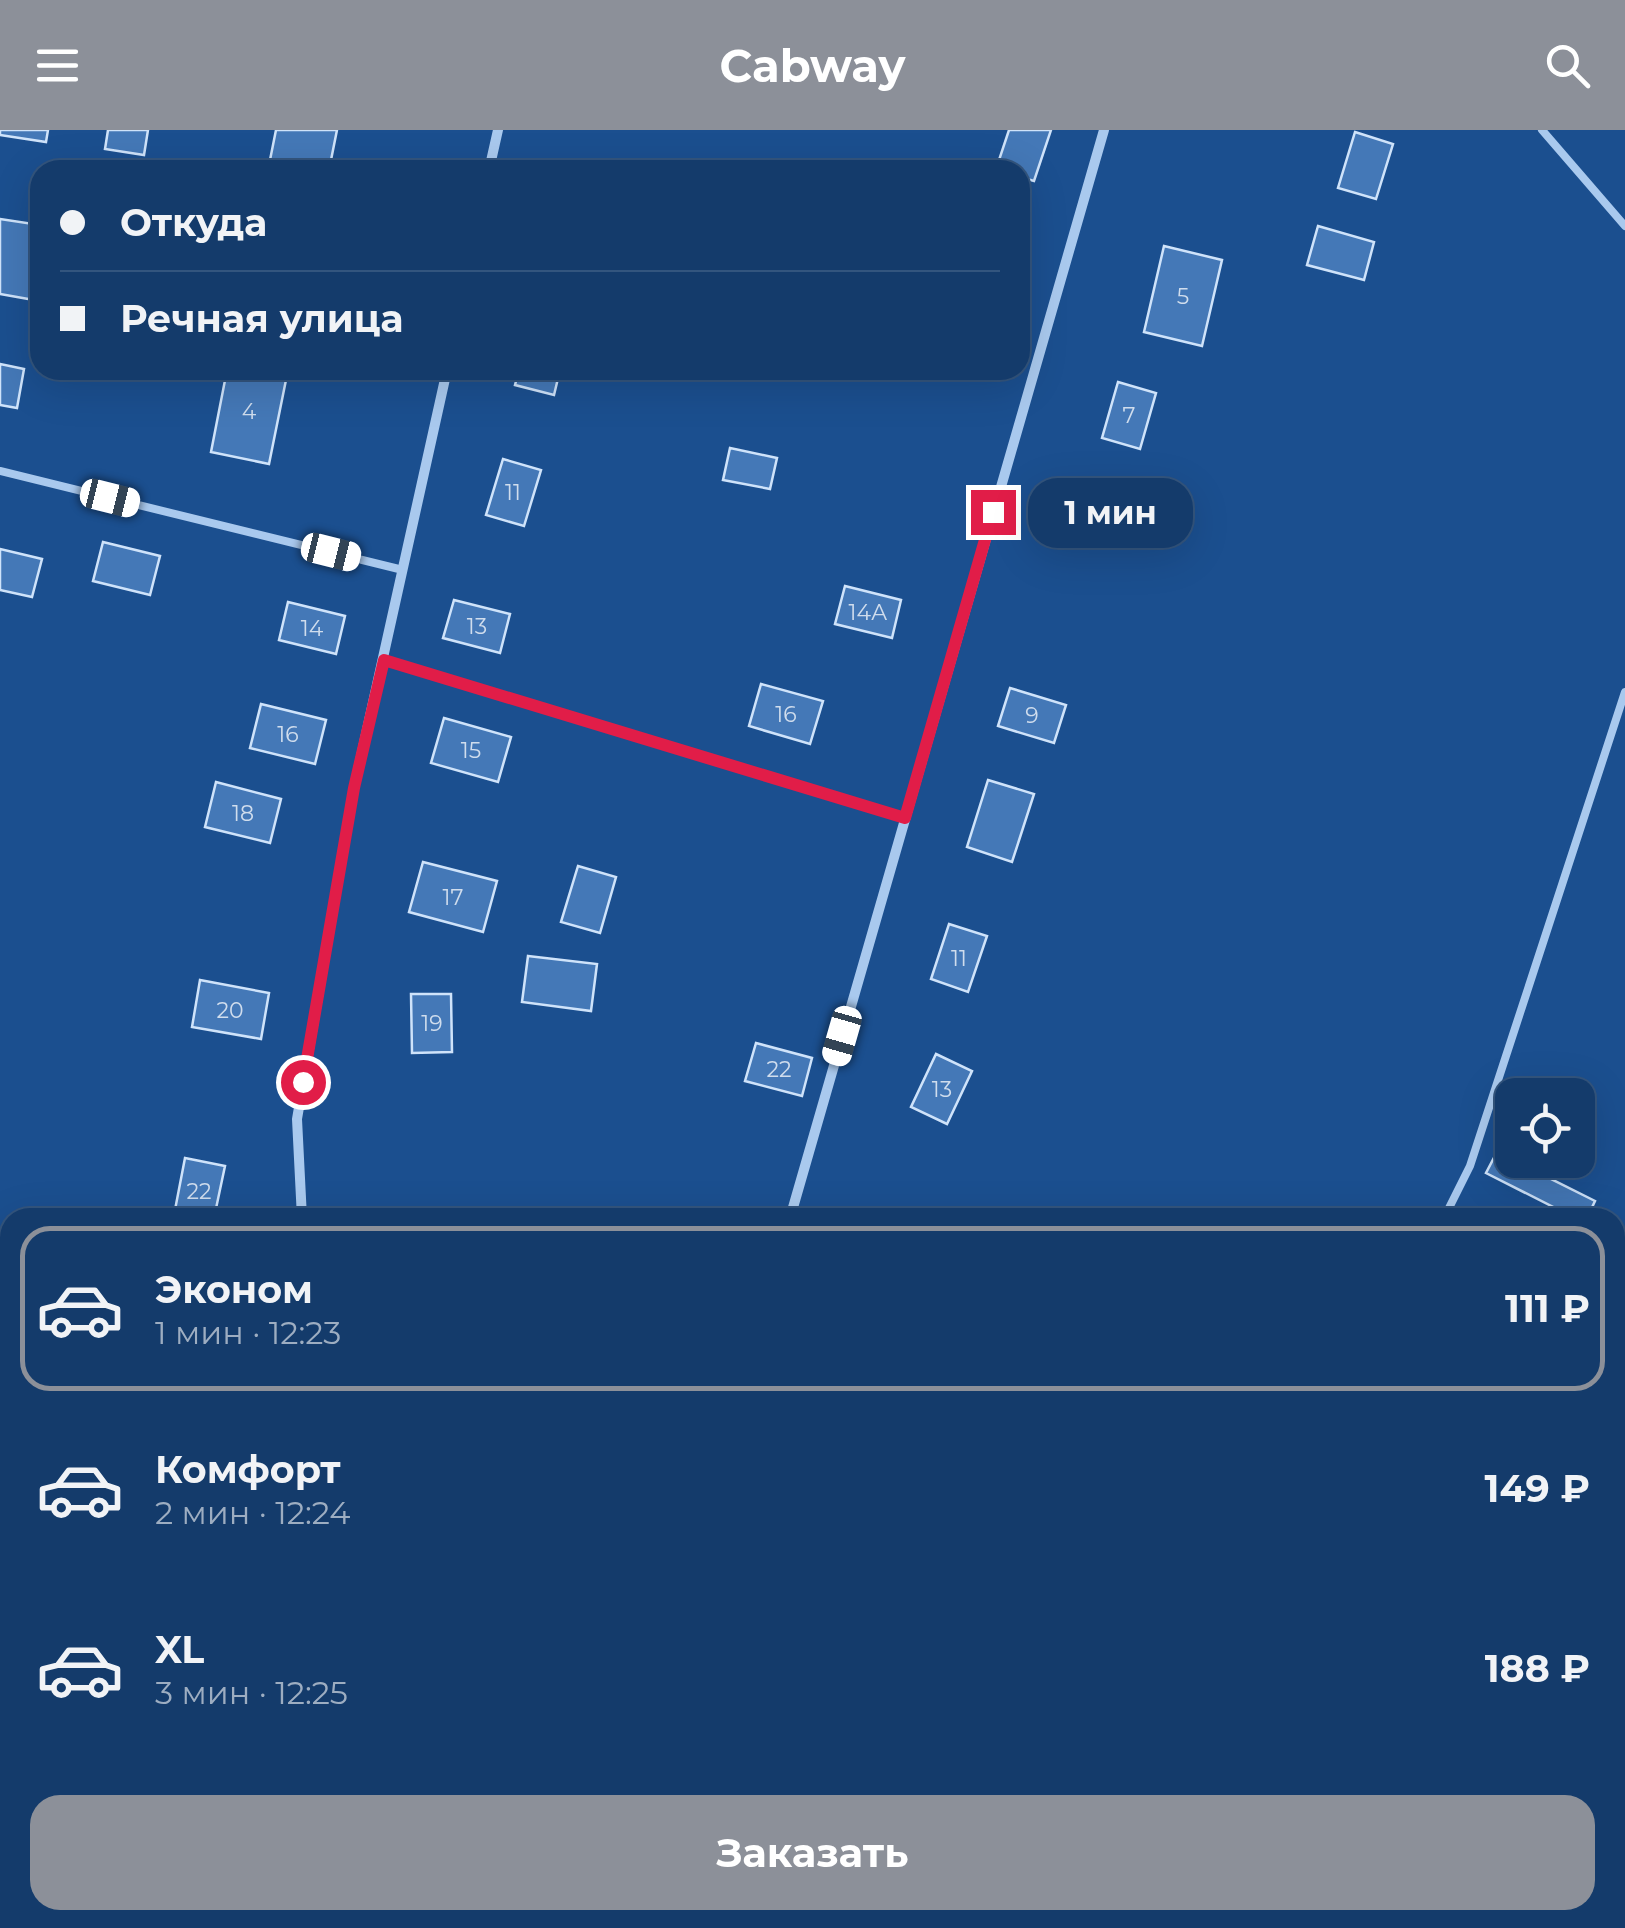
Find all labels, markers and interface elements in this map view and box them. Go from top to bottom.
icon: menu [30,38,85,93]
text: Cabway [719,38,906,93]
icon: search [1540,38,1595,93]
text: Откуда [120,199,267,246]
house number: 5 [1177,283,1189,310]
text: Речная улица [120,295,403,342]
house number: 4 [242,398,257,425]
house number: 7 [1123,402,1136,429]
car [77,476,143,520]
callout: 1 мин [1028,477,1193,547]
house number: 11 [505,479,521,506]
route end [971,490,1016,535]
text: 1 мин [1064,493,1157,532]
car [298,530,364,574]
house number: 14А [849,599,888,626]
house number: 13 [467,613,487,640]
house number: 14 [301,615,324,642]
house number: 16 [775,701,797,728]
house number: 9 [1025,702,1039,729]
house number: 16 [277,721,299,748]
house number: 15 [461,737,481,764]
house number: 18 [232,800,254,827]
house number: 17 [443,884,463,911]
house number: 11 [951,945,967,972]
house number: 20 [216,997,244,1024]
car [819,1003,865,1069]
house number: 19 [421,1010,443,1037]
house number: 22 [767,1056,792,1083]
route start [281,1060,326,1105]
house number: 13 [932,1076,952,1103]
map controls [1495,1078,1595,1178]
button: locate [1495,1078,1595,1178]
house number: 22 [187,1178,212,1205]
icon: car [35,1264,125,1354]
text: Эконом [155,1266,313,1313]
text: 111 ₽ [1505,1285,1590,1332]
text: 1 мин · 12:23 [155,1313,341,1352]
icon: car [35,1444,125,1534]
text: Комфорт [155,1446,341,1493]
text: 149 ₽ [1485,1465,1590,1512]
text: 2 мин · 12:24 [155,1493,350,1532]
icon: car [35,1624,125,1714]
text: XL [155,1626,204,1673]
text: 188 ₽ [1485,1645,1590,1692]
text: 3 мин · 12:25 [155,1673,348,1712]
button: Заказать [30,1795,1595,1910]

